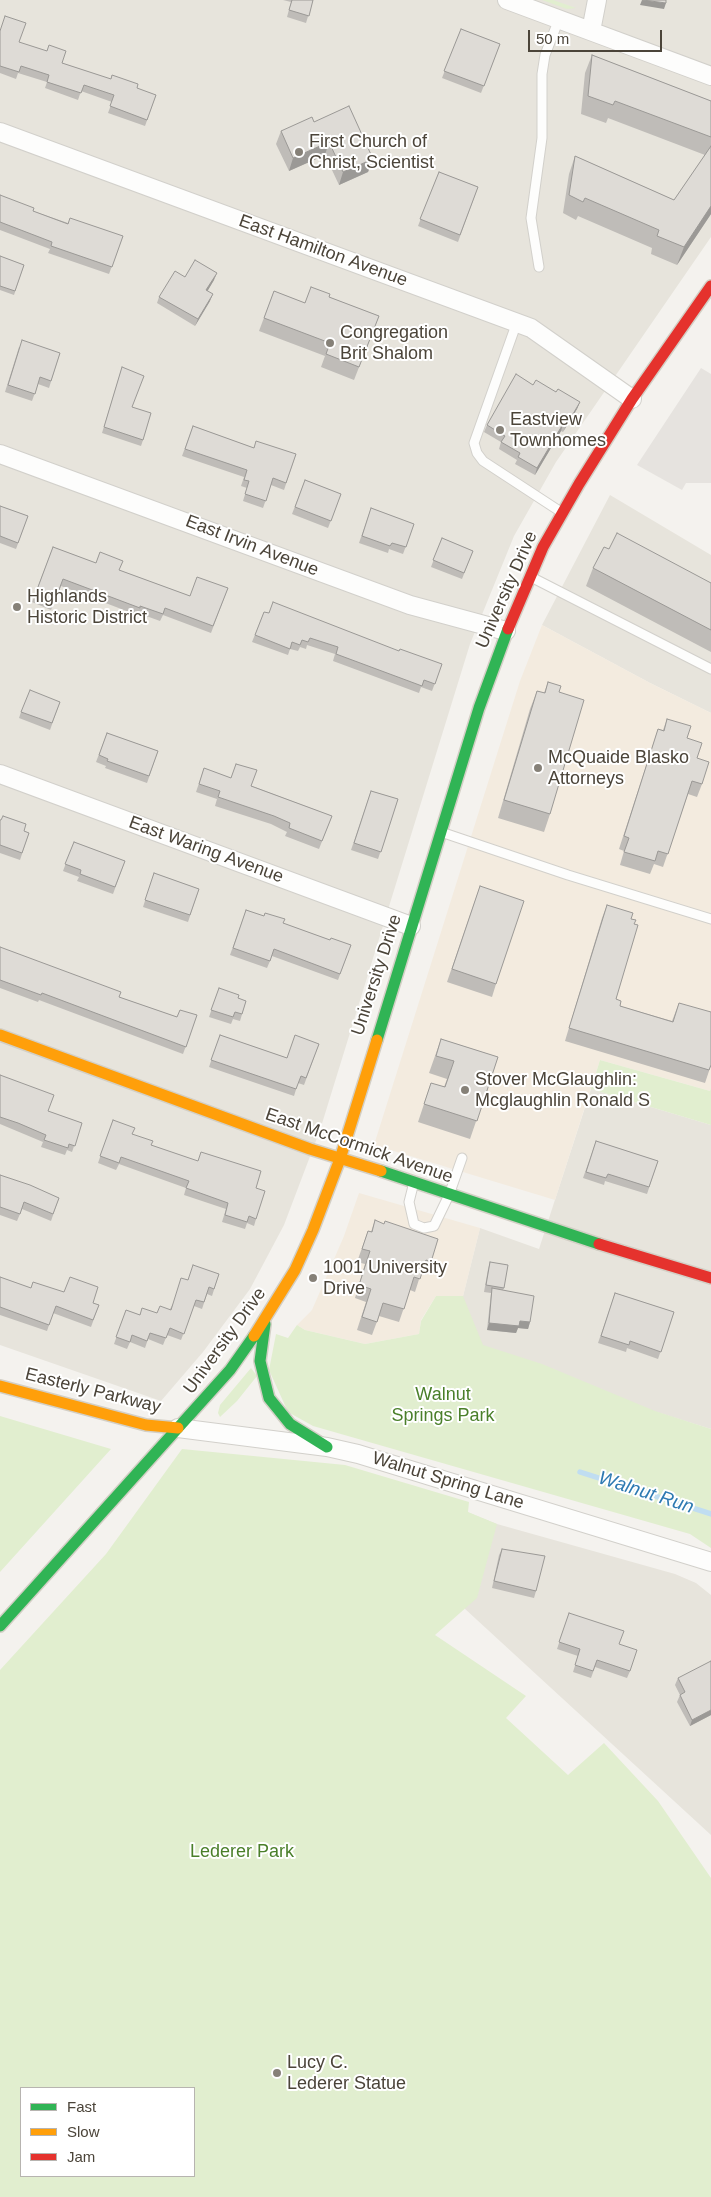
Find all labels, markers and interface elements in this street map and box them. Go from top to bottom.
scale bar [531,20,665,52]
text: 50 m [536,30,569,47]
place label: First Church of Christ, Scientist [309,131,434,173]
marker: First Church of Christ, Scientist [293,146,305,158]
street label: East Hamilton Avenue [236,210,410,292]
place label: Congregation Brit Shalom [340,322,448,364]
marker: Congregation Brit Shalom [324,337,336,349]
place label: Eastview Townhomes [510,409,606,452]
marker: Eastview Townhomes [494,424,506,436]
street label: East Irvin Avenue [182,511,322,581]
street label: University Drive [472,528,542,652]
place label: Highlands Historic District [27,586,147,628]
marker: Highlands Historic District [11,601,23,613]
place label: McQuaide Blasko Attorneys [548,747,689,790]
marker: McQuaide Blasko Attorneys [532,762,544,774]
street label: East Waring Avenue [126,812,286,888]
street label: University Drive [347,912,407,1038]
place label: Stover McGlaughlin: Mcglaughlin Ronald S [475,1069,650,1112]
marker: Stover McGlaughlin: Mcglaughlin Ronald S [459,1084,471,1096]
street label: East McCormick Avenue [262,1104,456,1188]
place label: 1001 University Drive [323,1257,447,1300]
marker: 1001 University Drive [307,1272,319,1284]
street label: University Drive [179,1284,271,1398]
street label: Easterly Parkway [23,1364,163,1418]
park label: Walnut Springs Park [391,1384,495,1426]
street label: Walnut Spring Lane [370,1448,526,1514]
water label: Walnut Run [595,1467,697,1519]
park label: Lederer Park [190,1841,294,1863]
place label: Lucy C. Lederer Statue [287,2052,406,2094]
marker: Lucy C. Lederer Statue [271,2067,283,2079]
legend [20,2087,195,2177]
text: Fast [67,2098,96,2115]
text: Slow [67,2123,100,2140]
text: Jam [67,2148,95,2165]

